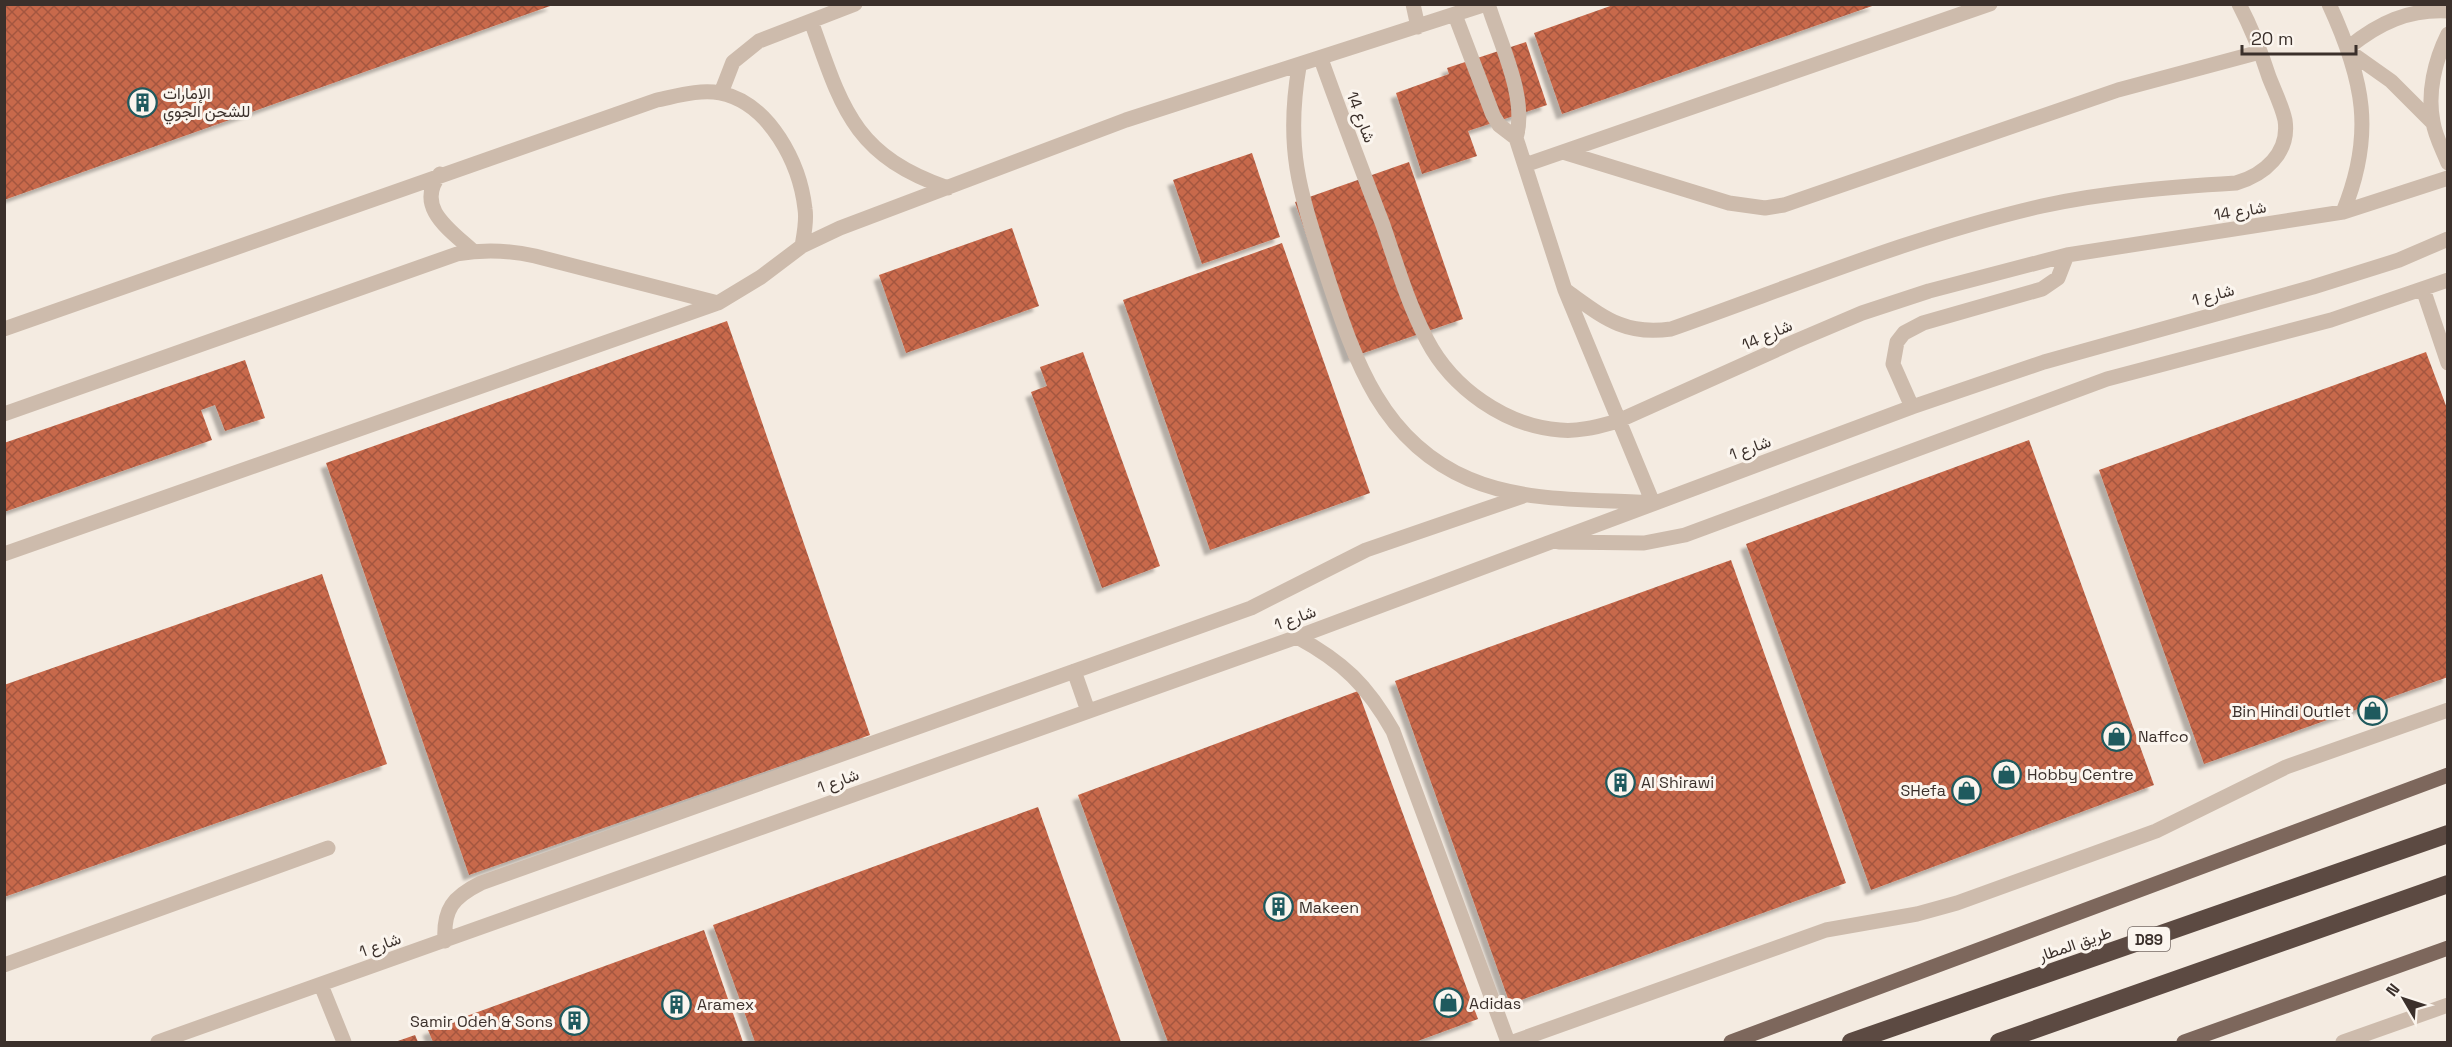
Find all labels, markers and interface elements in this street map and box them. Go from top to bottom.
scale bar [2242,18,2356,56]
text: 20 m [2251,27,2294,50]
place label: الإمارات للشحن الجوي [163,83,250,125]
building icon: الإمارات للشحن الجوي [126,86,158,118]
street label: شارع 14 [1341,88,1380,146]
street label: شارع 14 [2212,196,2268,227]
street label: شارع 1 [2190,279,2237,312]
street label: شارع 14 [1739,315,1796,356]
street label: شارع 1 [1726,431,1774,466]
street label: شارع 1 [1271,601,1319,636]
shop icon: Bin Hindi Outlet [2356,695,2388,727]
place label: Bin Hindi Outlet [2232,701,2351,722]
shop icon: Naffco [2101,720,2133,752]
place label: Naffco [2138,726,2189,747]
shop icon: Hobby Centre [1990,758,2022,790]
street label: شارع 1 [814,764,862,799]
place label: Hobby Centre [2027,764,2134,785]
building icon: Al Shirawi [1604,766,1636,798]
place label: Al Shirawi [1641,772,1714,793]
shop icon: SHefa [1951,774,1983,806]
place label: SHefa [1900,780,1946,801]
building icon: Makeen [1262,891,1294,923]
place label: Makeen [1299,897,1359,918]
street label: طريق المطار [2035,922,2114,967]
road number: D89 [2128,927,2170,951]
street label: شارع 1 [356,928,404,963]
north arrow [2374,969,2434,1029]
text: N [2381,979,2404,1001]
shop icon: Adidas [1432,987,1464,1019]
building icon: Aramex [660,988,692,1020]
place label: Adidas [1469,993,1521,1014]
place label: Aramex [697,994,754,1015]
building icon: Samir Odeh & Sons [558,1005,590,1037]
place label: Samir Odeh & Sons [410,1011,553,1032]

